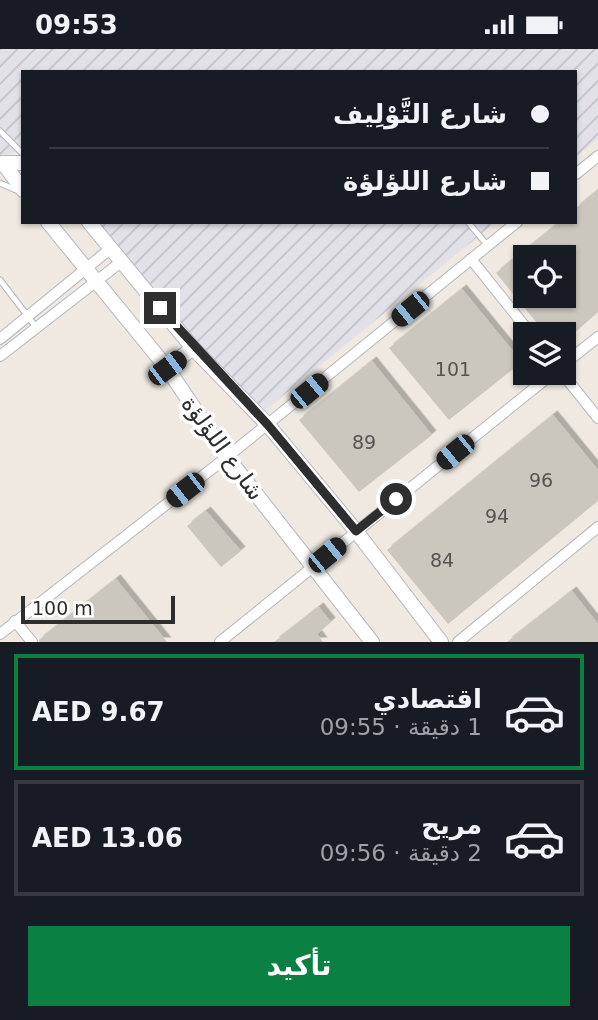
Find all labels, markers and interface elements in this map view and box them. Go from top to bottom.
text: 09:53 [35,10,118,40]
text: شارع التَّوْلِيف [333,99,507,129]
text: شارع اللؤلؤة [343,166,507,196]
map controls [513,245,576,385]
button: locate [513,245,576,308]
car [388,288,433,330]
route end [144,292,176,324]
button: layers [513,322,576,385]
car [144,347,191,389]
house number: 101 [435,358,471,380]
car [287,370,332,412]
street label: شارع اللؤلؤة [176,391,269,506]
house number: 89 [352,431,376,453]
car [433,431,478,473]
car [162,469,209,511]
house number: 96 [529,469,553,491]
route start [380,483,412,515]
house number: 94 [485,505,509,527]
car [305,534,350,576]
house number: 84 [430,549,454,571]
scale bar [21,593,175,625]
text: 100 m [32,597,93,619]
icon: car [503,681,566,744]
text: اقتصادي [373,684,482,714]
text: AED 9.67 [32,697,165,727]
text: 1 دقيقة · 09:55 [320,714,482,740]
icon: car [503,807,566,870]
text: مريح [421,810,482,840]
text: AED 13.06 [32,823,183,853]
text: 2 دقيقة · 09:56 [320,840,482,866]
button: تأكيد [28,926,570,1006]

